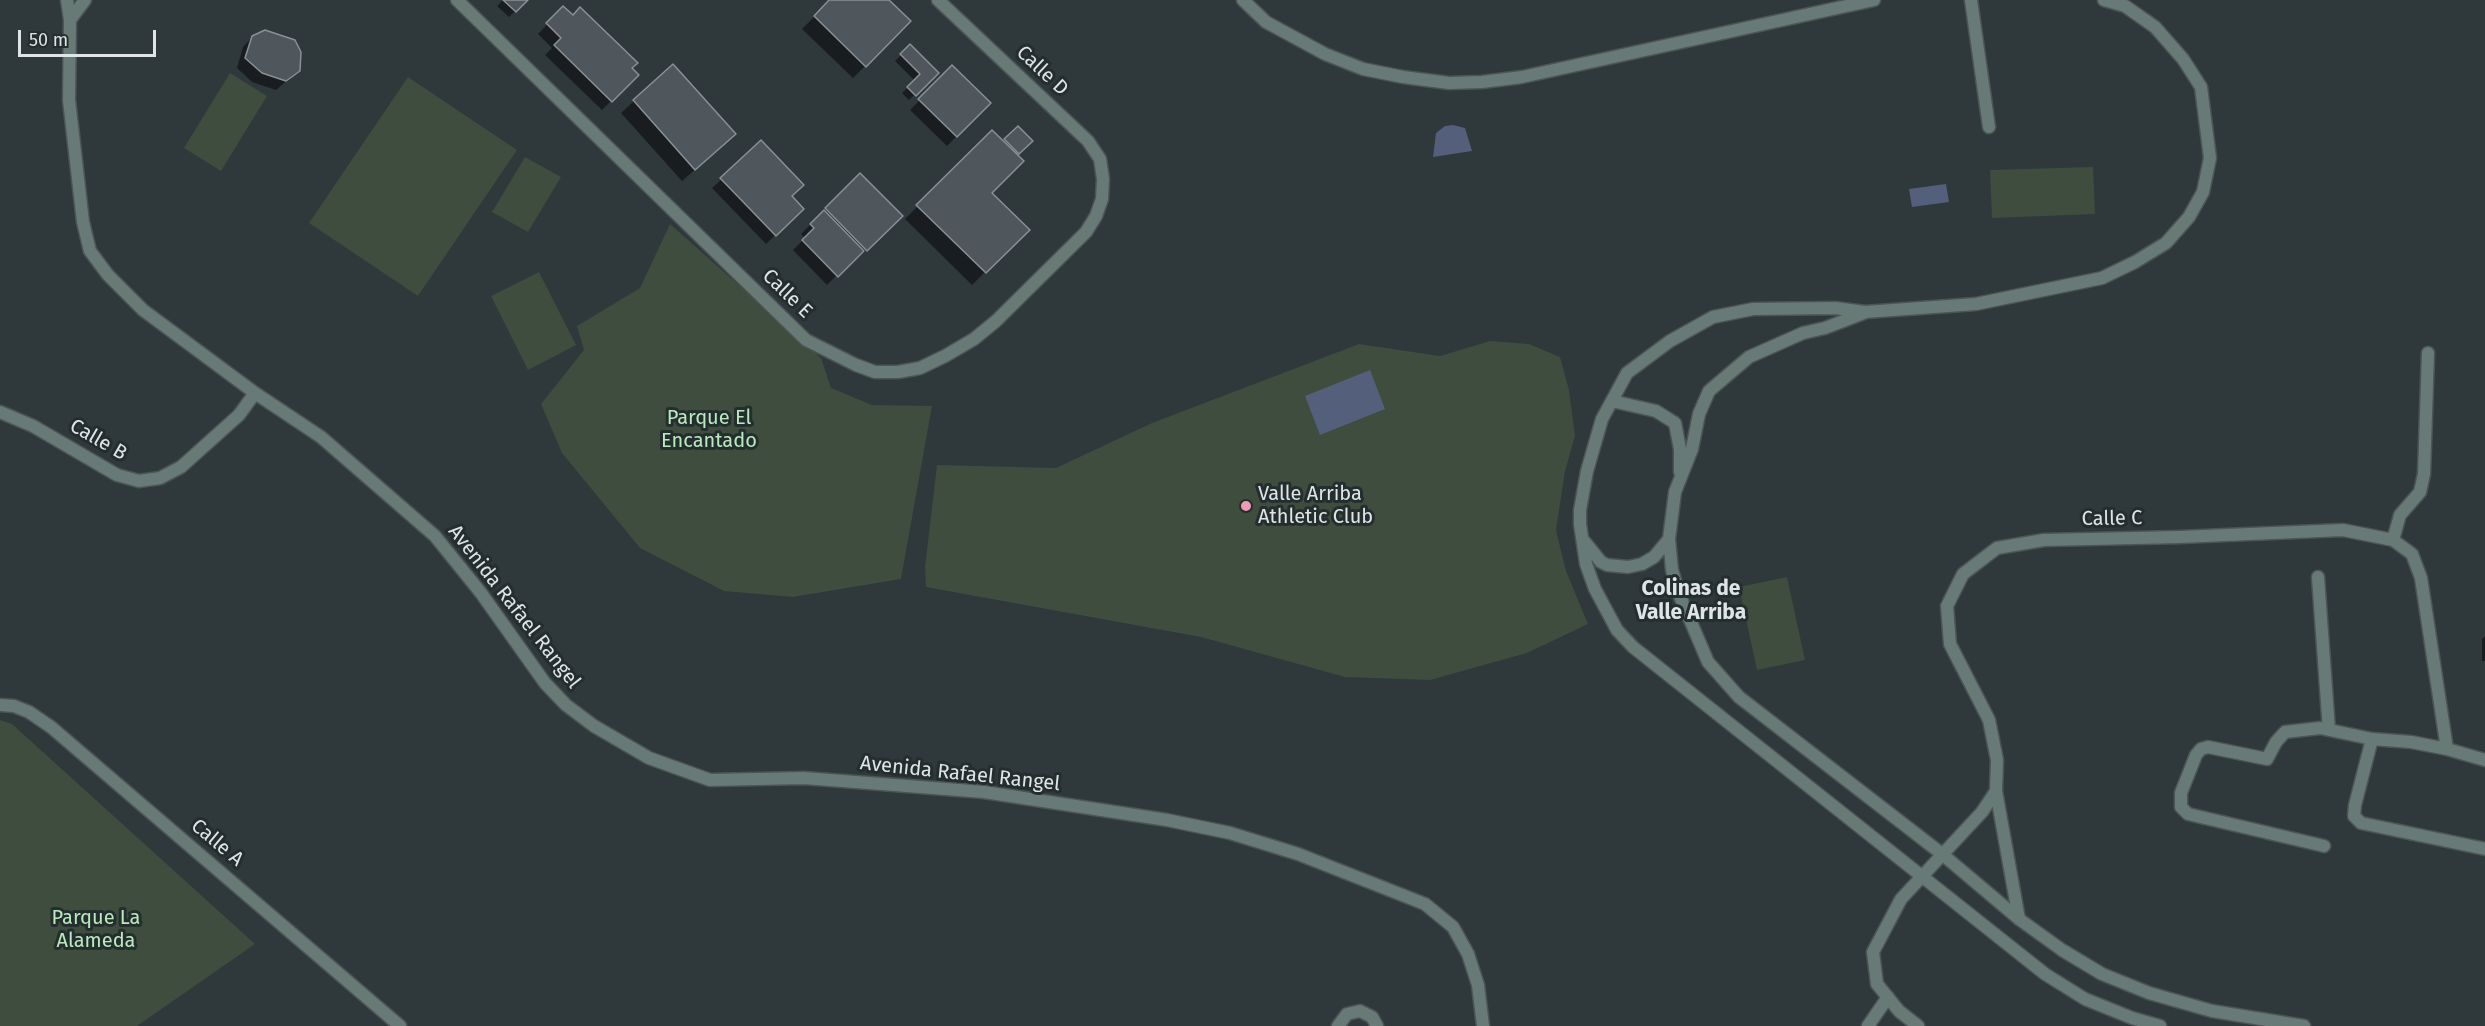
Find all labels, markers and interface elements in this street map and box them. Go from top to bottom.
scale bar [21,18,159,56]
text: 50 m [29,29,68,51]
street label: Calle D [1011,41,1073,101]
street label: Calle E [757,264,817,324]
park label: Parque El Encantado [661,406,757,453]
street label: Calle B [65,414,131,466]
place label: Valle Arriba Athletic Club [1258,482,1373,529]
marker: Valle Arriba Athletic Club [1239,499,1253,513]
street label: Calle C [2081,506,2143,532]
street label: Avenida Rafael Rangel [443,520,585,694]
district label: Colinas de Valle Arriba [1636,576,1746,626]
street label: Avenida Rafael Rangel [859,752,1061,796]
street label: Calle A [186,814,248,872]
park label: Parque La Alameda [52,906,140,953]

